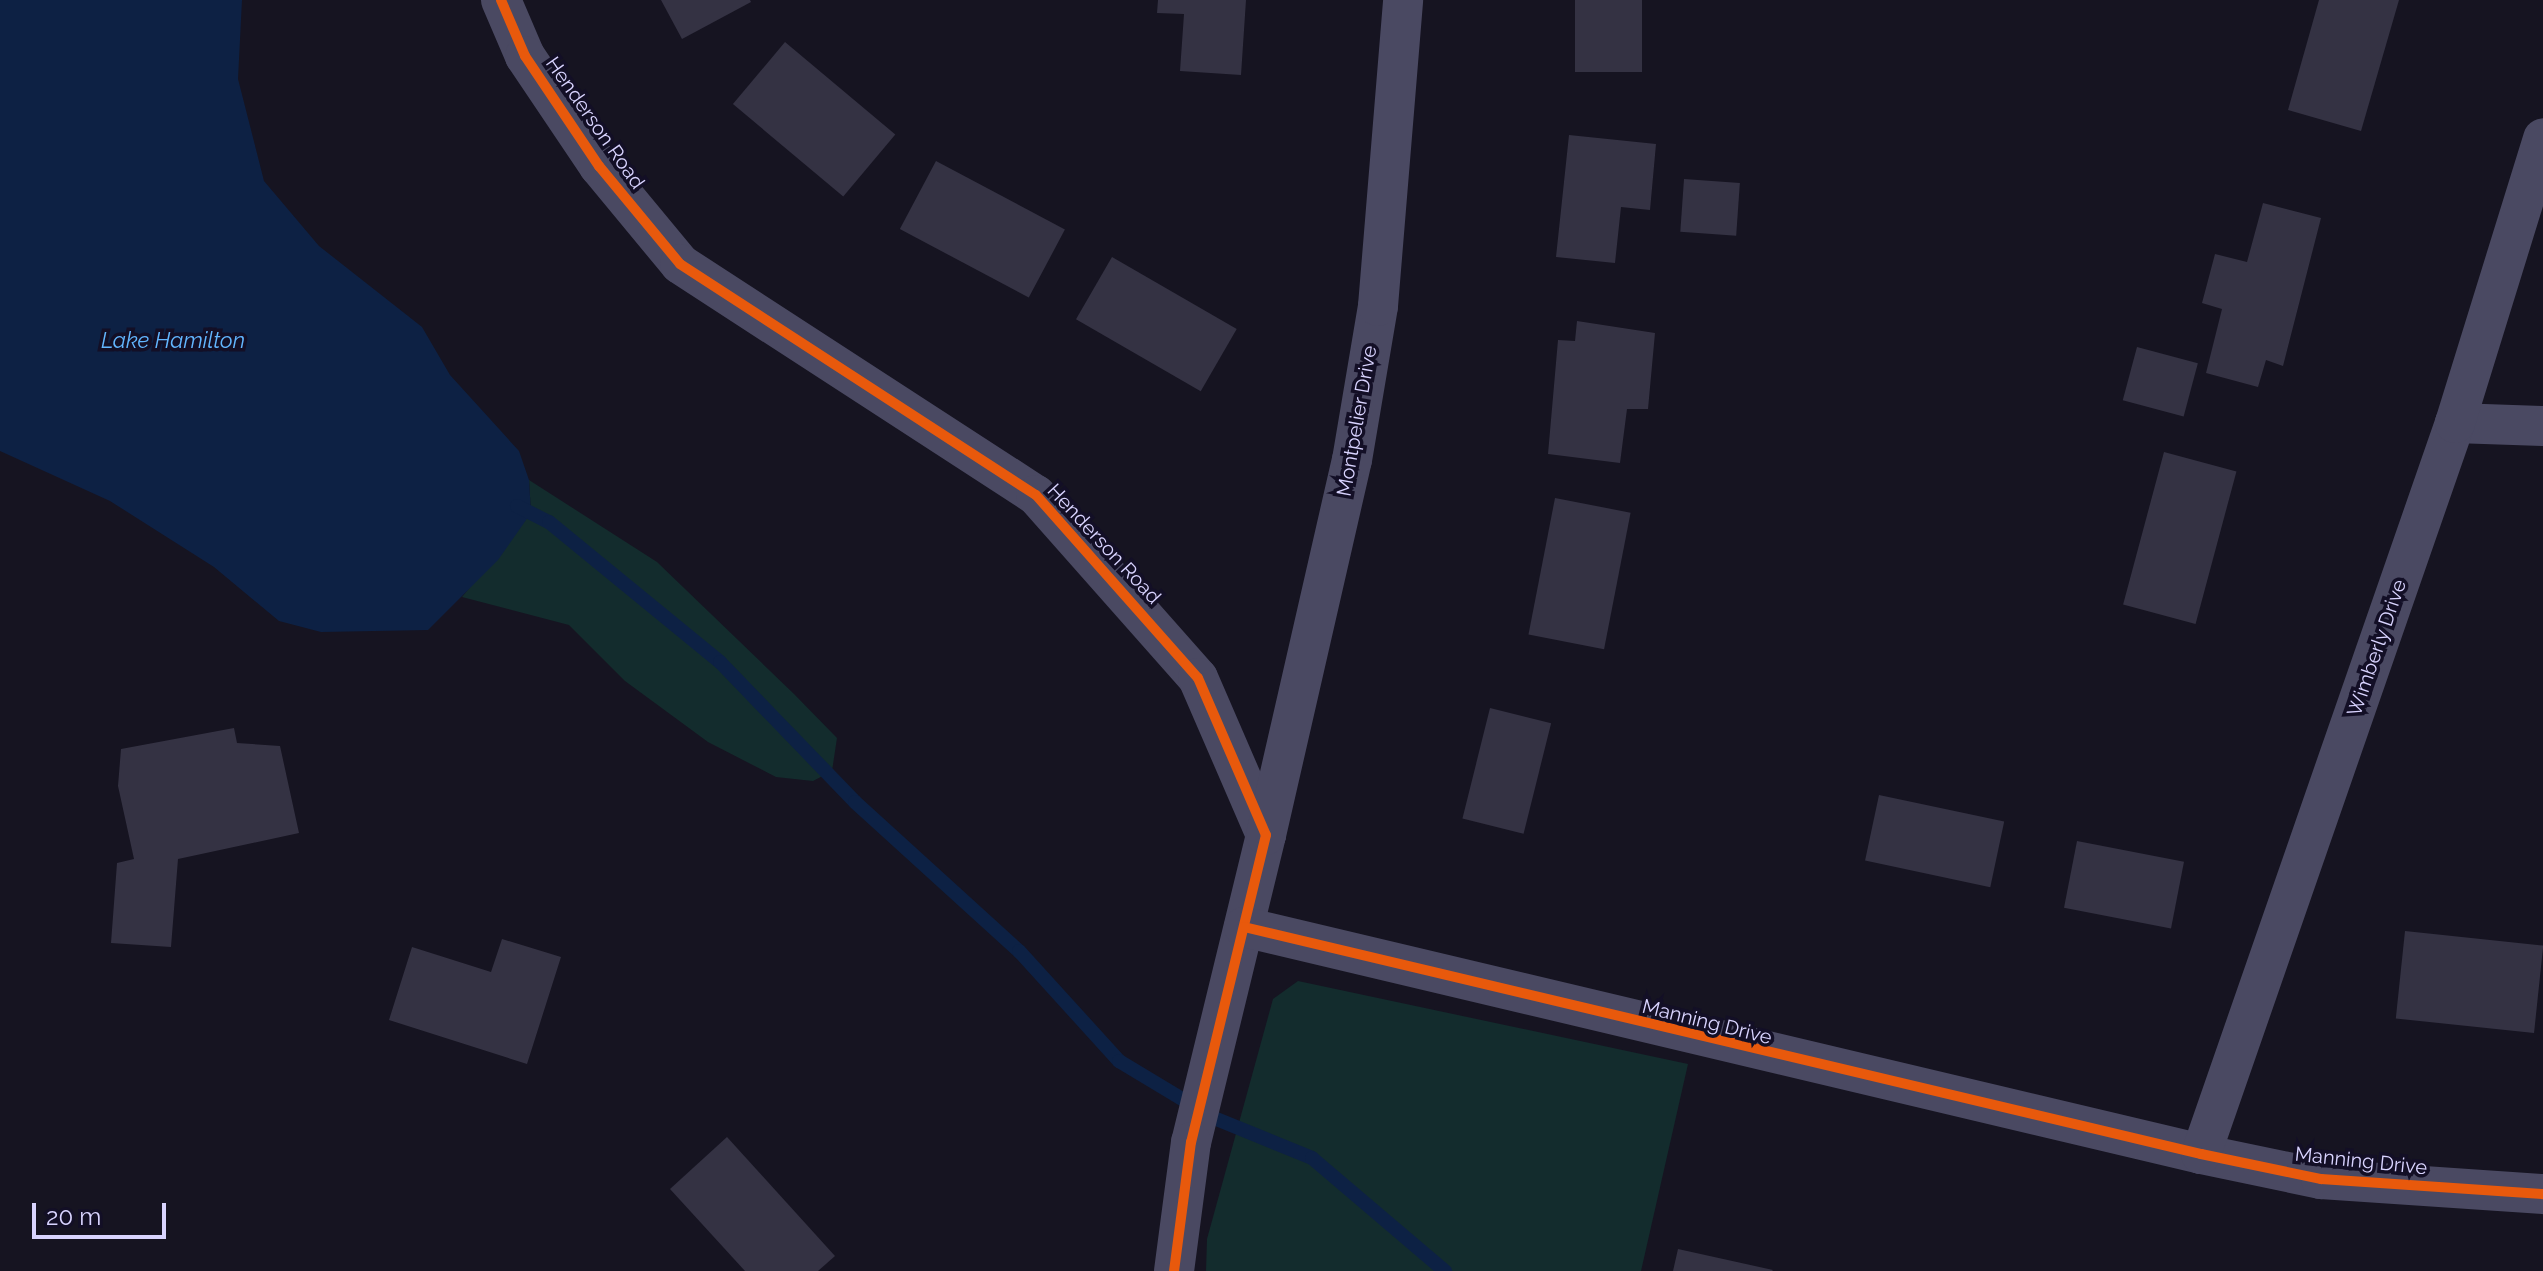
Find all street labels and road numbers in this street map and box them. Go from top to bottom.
street label: Henderson Road [541,52,649,194]
street label: Montpelier Drive [1332,344,1382,498]
street label: Henderson Road [1042,479,1166,609]
street label: Wimberly Drive [2342,576,2412,720]
street label: Manning Drive [1640,994,1774,1050]
street label: Manning Drive [2294,1142,2428,1180]

